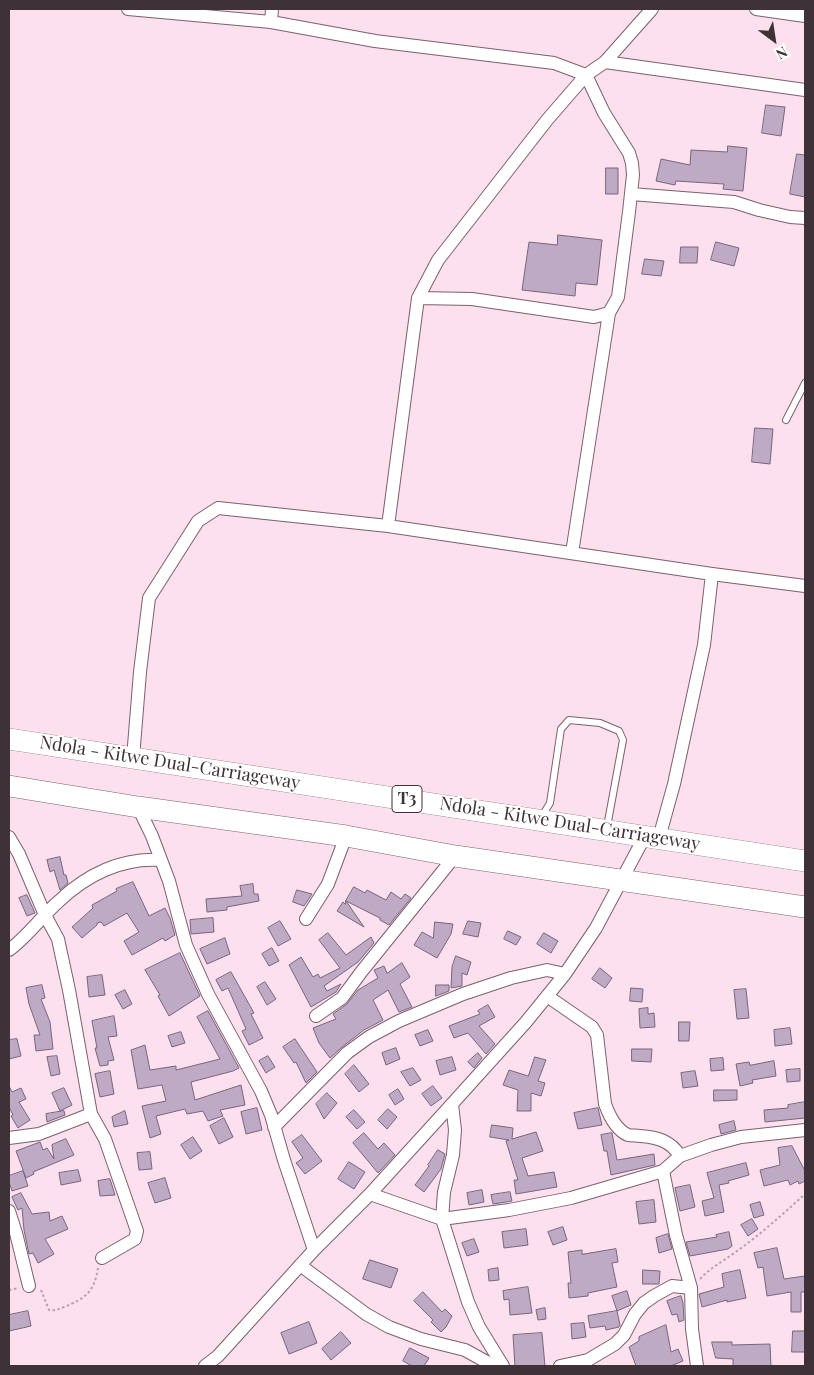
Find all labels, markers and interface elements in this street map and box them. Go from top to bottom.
north arrow [749,15,799,65]
text: N [773,43,791,64]
street label: Ndola - Kitwe Dual-Carriageway [38,732,302,794]
road number: T3 [392,786,422,812]
street label: Ndola - Kitwe Dual-Carriageway [438,793,702,855]

